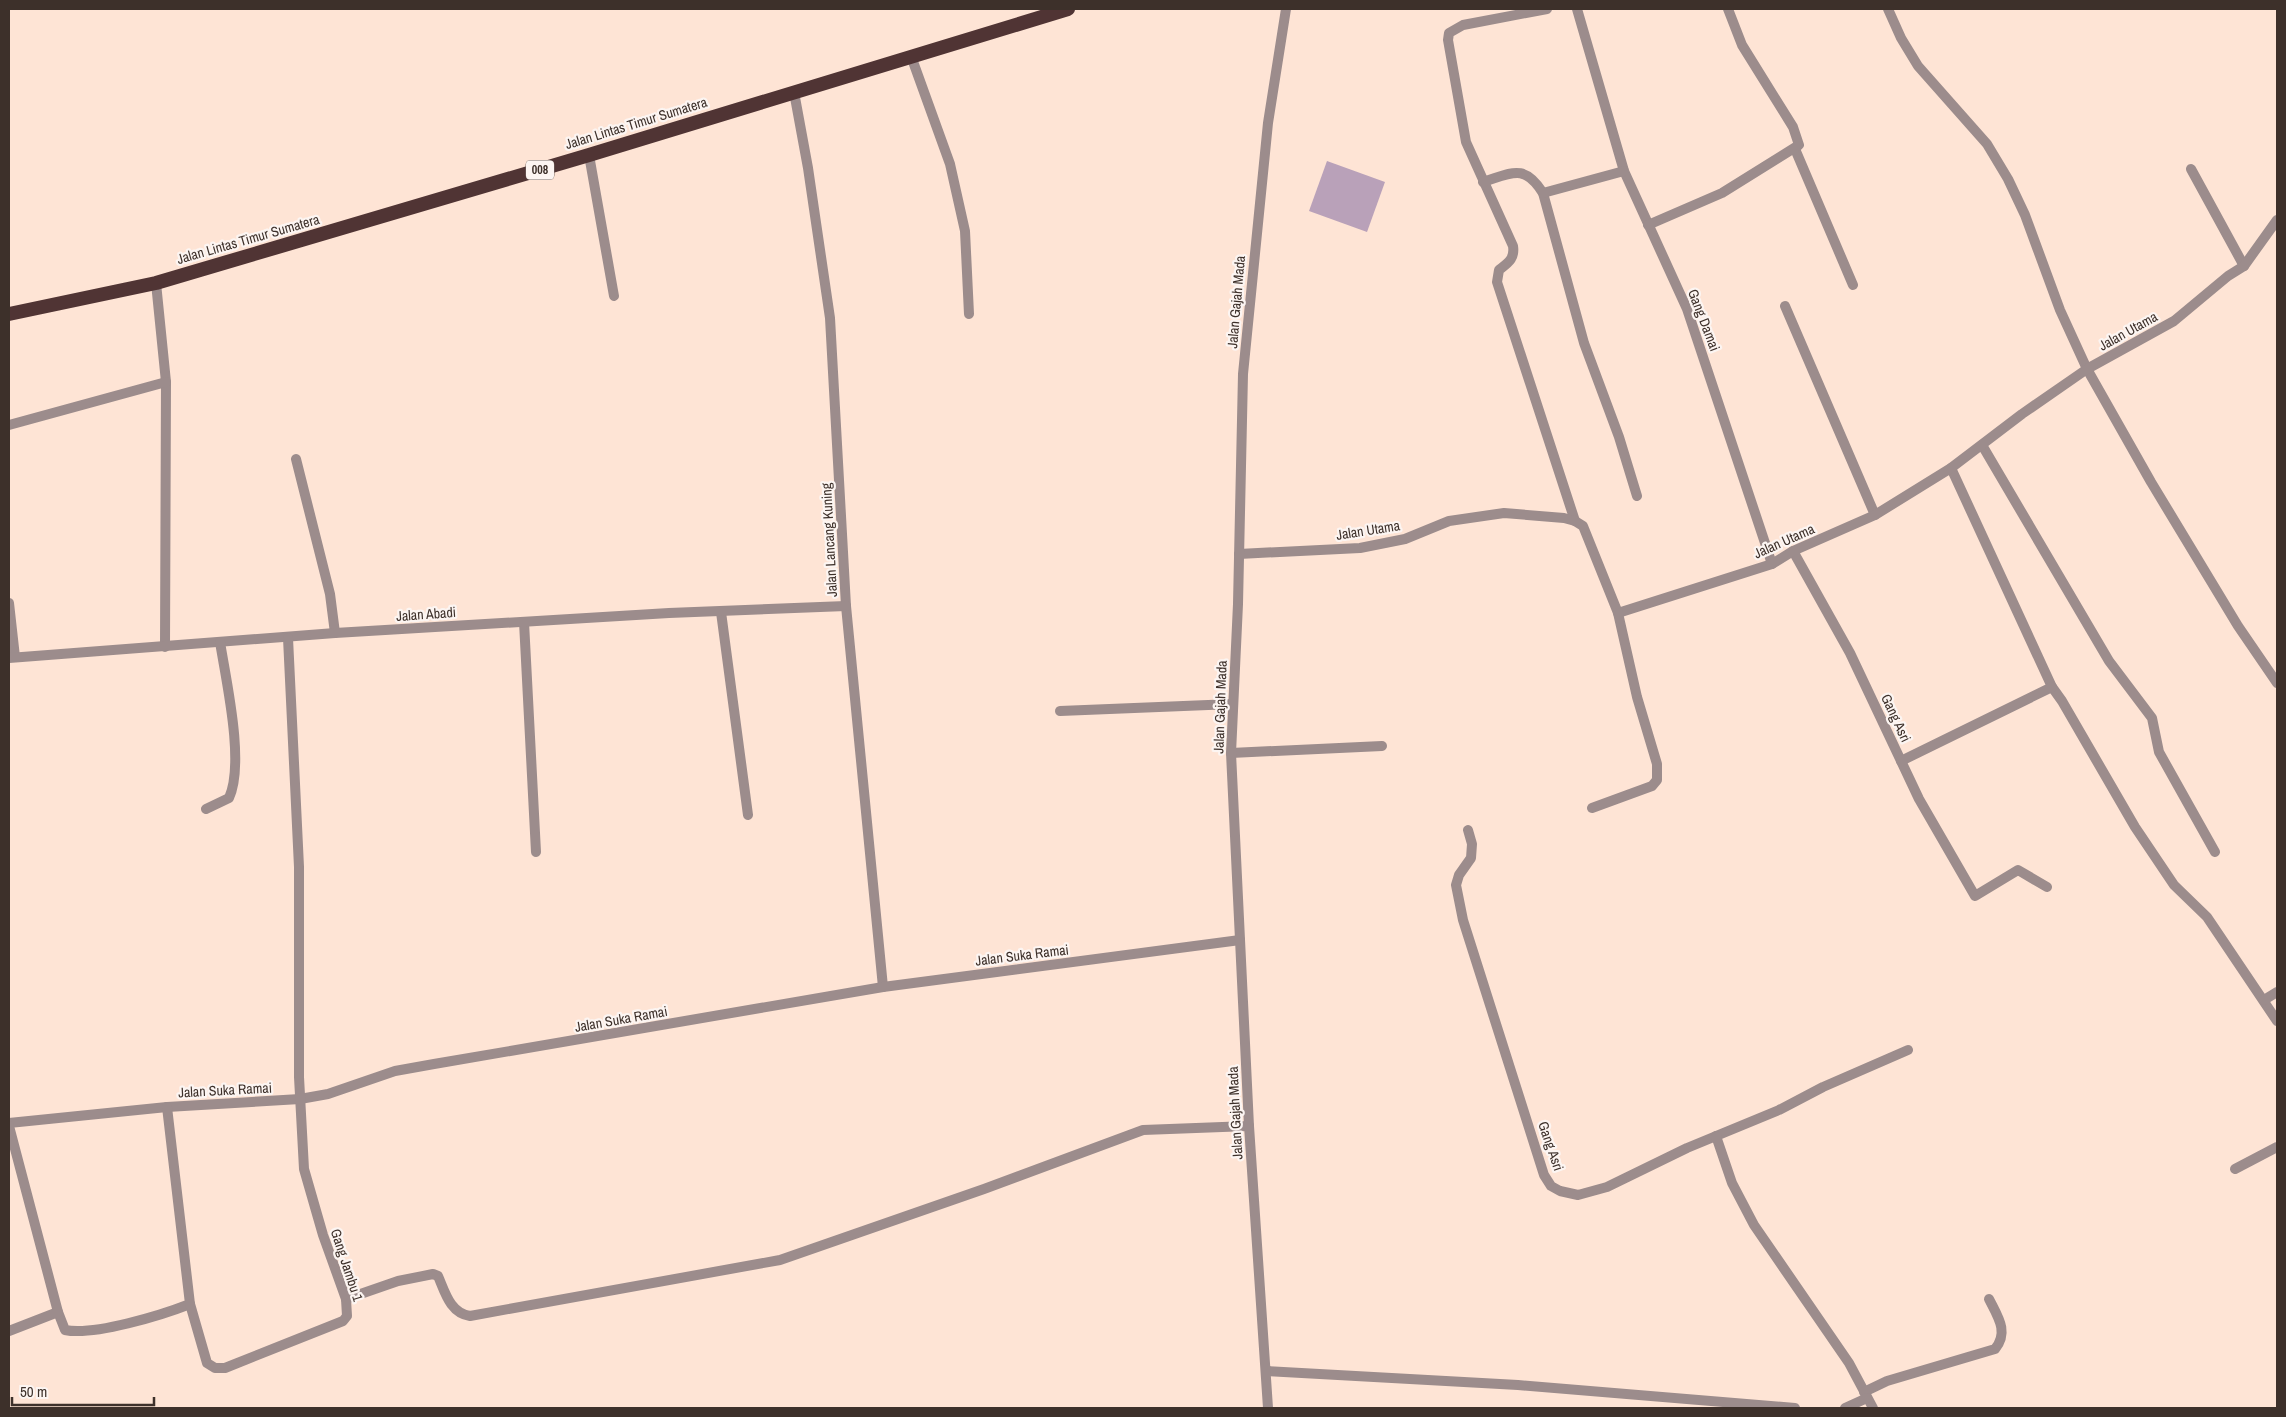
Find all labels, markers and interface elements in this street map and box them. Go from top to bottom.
street label: Jalan Lintas Timur Sumatera [563,93,710,153]
road number: 008 [526,160,554,180]
street label: Jalan Lintas Timur Sumatera [175,210,322,268]
street label: Jalan Gajah Mada [1223,254,1249,349]
street label: Gang Damai [1684,286,1724,354]
street label: Jalan Utama [2095,307,2161,354]
street label: Jalan Lancang Kuning [817,482,841,598]
street label: Jalan Utama [1335,516,1402,544]
street label: Jalan Utama [1751,519,1818,562]
street label: Jalan Abadi [395,603,457,625]
street label: Jalan Gajah Mada [1209,660,1231,754]
street label: Gang Asri [1877,691,1915,745]
street label: Jalan Suka Ramai [974,940,1070,970]
street label: Jalan Suka Ramai [573,1002,669,1036]
street label: Jalan Gajah Mada [1224,1065,1246,1160]
street label: Jalan Suka Ramai [178,1079,272,1101]
street label: Gang Asri [1534,1119,1568,1173]
street label: Gang Jambu 1 [327,1226,367,1304]
scale bar [12,1374,155,1406]
text: 50 m [20,1381,47,1402]

